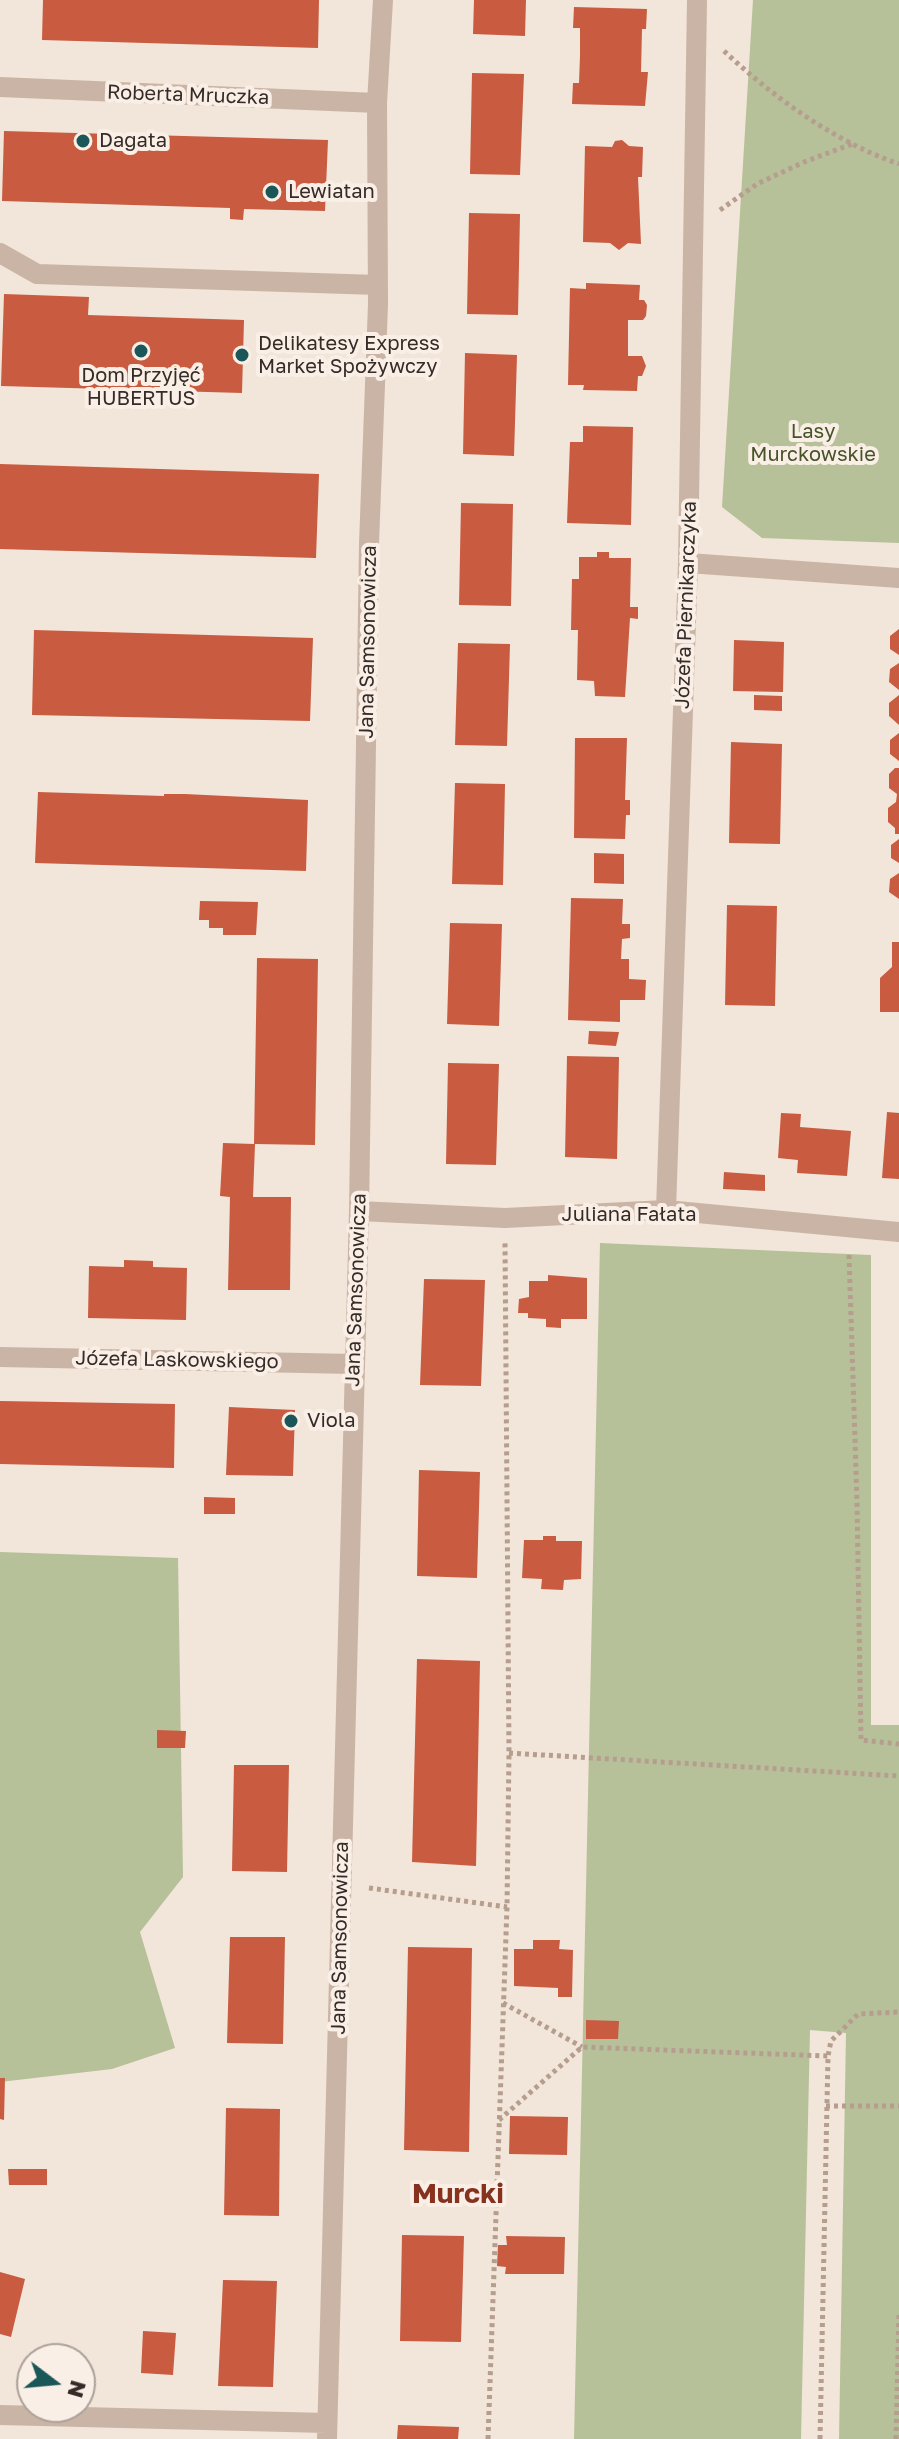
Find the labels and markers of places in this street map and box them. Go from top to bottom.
place label: Dagata [99,129,167,153]
marker: Dagata [74,132,92,150]
place label: Lewiatan [288,180,375,204]
marker: Lewiatan [263,183,281,201]
place label: Delikatesy Express Market Spożywczy [258,332,440,379]
marker: Dom Przyjęć HUBERTUS [132,342,150,360]
marker: Delikatesy Express Market Spożywczy [233,346,251,364]
place label: Dom Przyjęć HUBERTUS [81,364,201,411]
place label: Viola [307,1409,355,1433]
marker: Viola [282,1412,300,1430]

